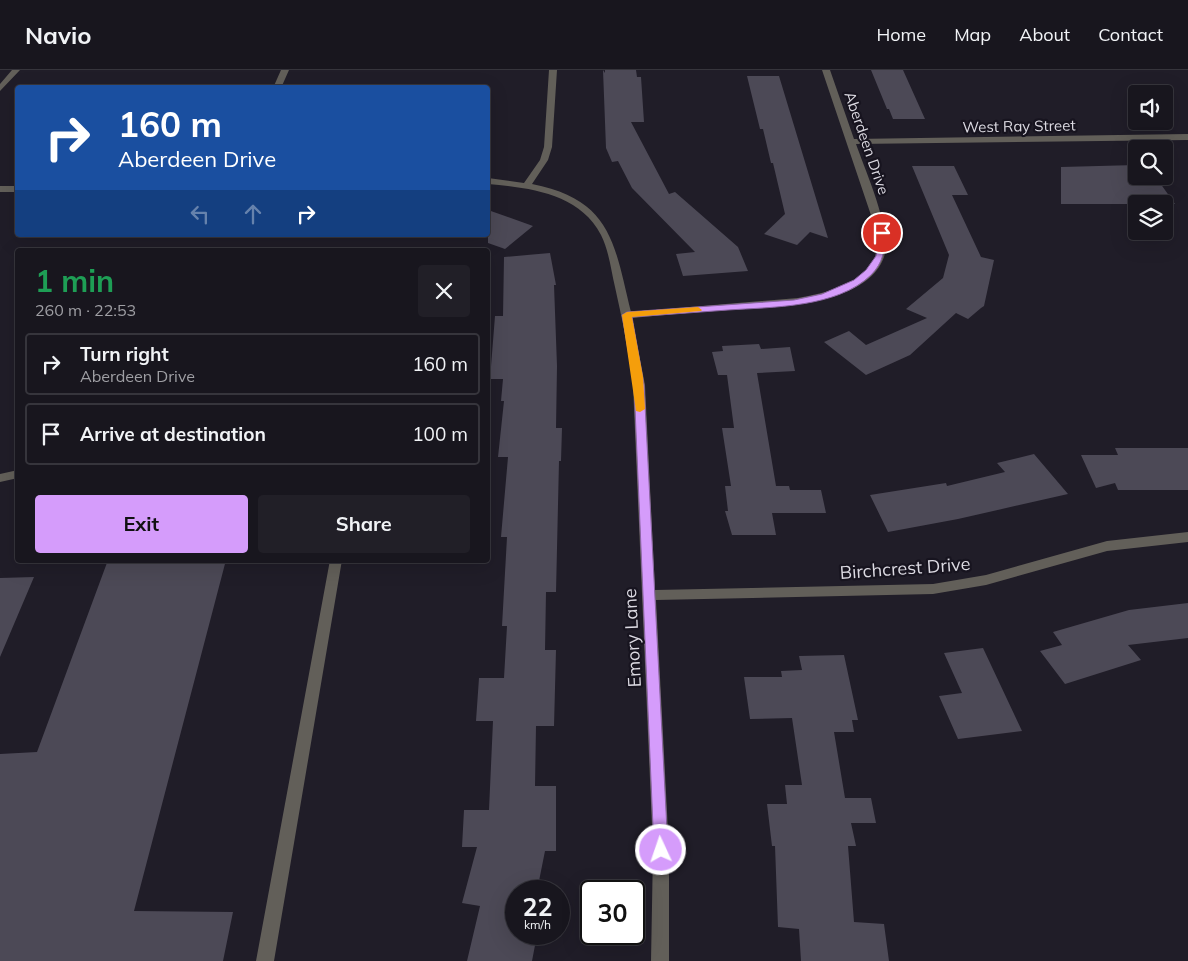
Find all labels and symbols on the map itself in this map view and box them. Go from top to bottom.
street label: Aberdeen Drive [840,89,894,197]
street label: West Ray Street [962,116,1076,136]
pin [861,212,903,254]
street label: Birchcrest Drive [839,552,971,584]
street label: Emory Lane [618,588,646,688]
position arrow [634,823,686,875]
speed limit sign: 30 [580,880,645,945]

